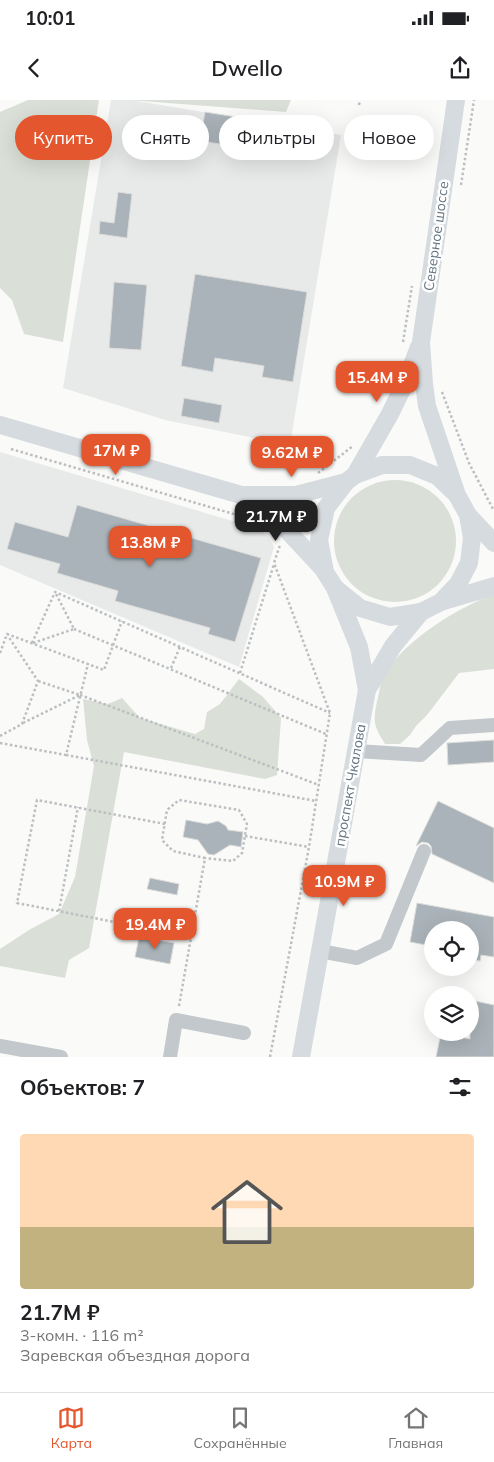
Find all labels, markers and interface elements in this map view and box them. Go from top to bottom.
text: 10:01 [25,6,75,30]
icon: back [20,54,48,82]
text: Dwello [211,54,283,82]
icon: share [446,54,474,82]
chip: Купить [15,115,112,160]
chip: Снять [122,115,209,160]
chip: Фильтры [219,115,334,160]
chip: Новое [344,115,434,160]
street label: Северное шоссе [419,180,453,292]
pin: 15.4M ₽ [331,360,423,403]
text: 15.4M ₽ [347,367,407,387]
pin: 17M ₽ [81,434,151,476]
pin: 9.62M ₽ [246,436,338,478]
text: 17M ₽ [92,440,140,460]
text: 9.62M ₽ [262,442,322,462]
pin: 21.7M ₽ [230,500,322,542]
text: 21.7M ₽ [246,506,306,526]
pin: 13.8M ₽ [104,526,196,568]
text: 13.8M ₽ [120,532,180,552]
street label: проспект Чкалова [330,722,370,848]
pin: 10.9M ₽ [298,864,390,907]
text: 10.9M ₽ [314,871,374,891]
pin: 19.4M ₽ [109,908,201,950]
text: 19.4M ₽ [125,914,185,934]
map controls [424,921,479,1041]
button: locate [424,921,479,976]
button: layers [424,986,479,1041]
icon: filters [446,1073,474,1101]
text: Объектов: 7 [20,1074,145,1100]
icon: home [202,1167,292,1257]
text: 21.7M ₽ [20,1299,100,1325]
text: 3-комн. · 116 m² [20,1325,144,1345]
text: Заревская объездная дорога [20,1345,250,1365]
tab: Карта [51,1404,92,1452]
tab: Сохранённые [194,1404,287,1452]
tab: Главная [388,1404,443,1452]

